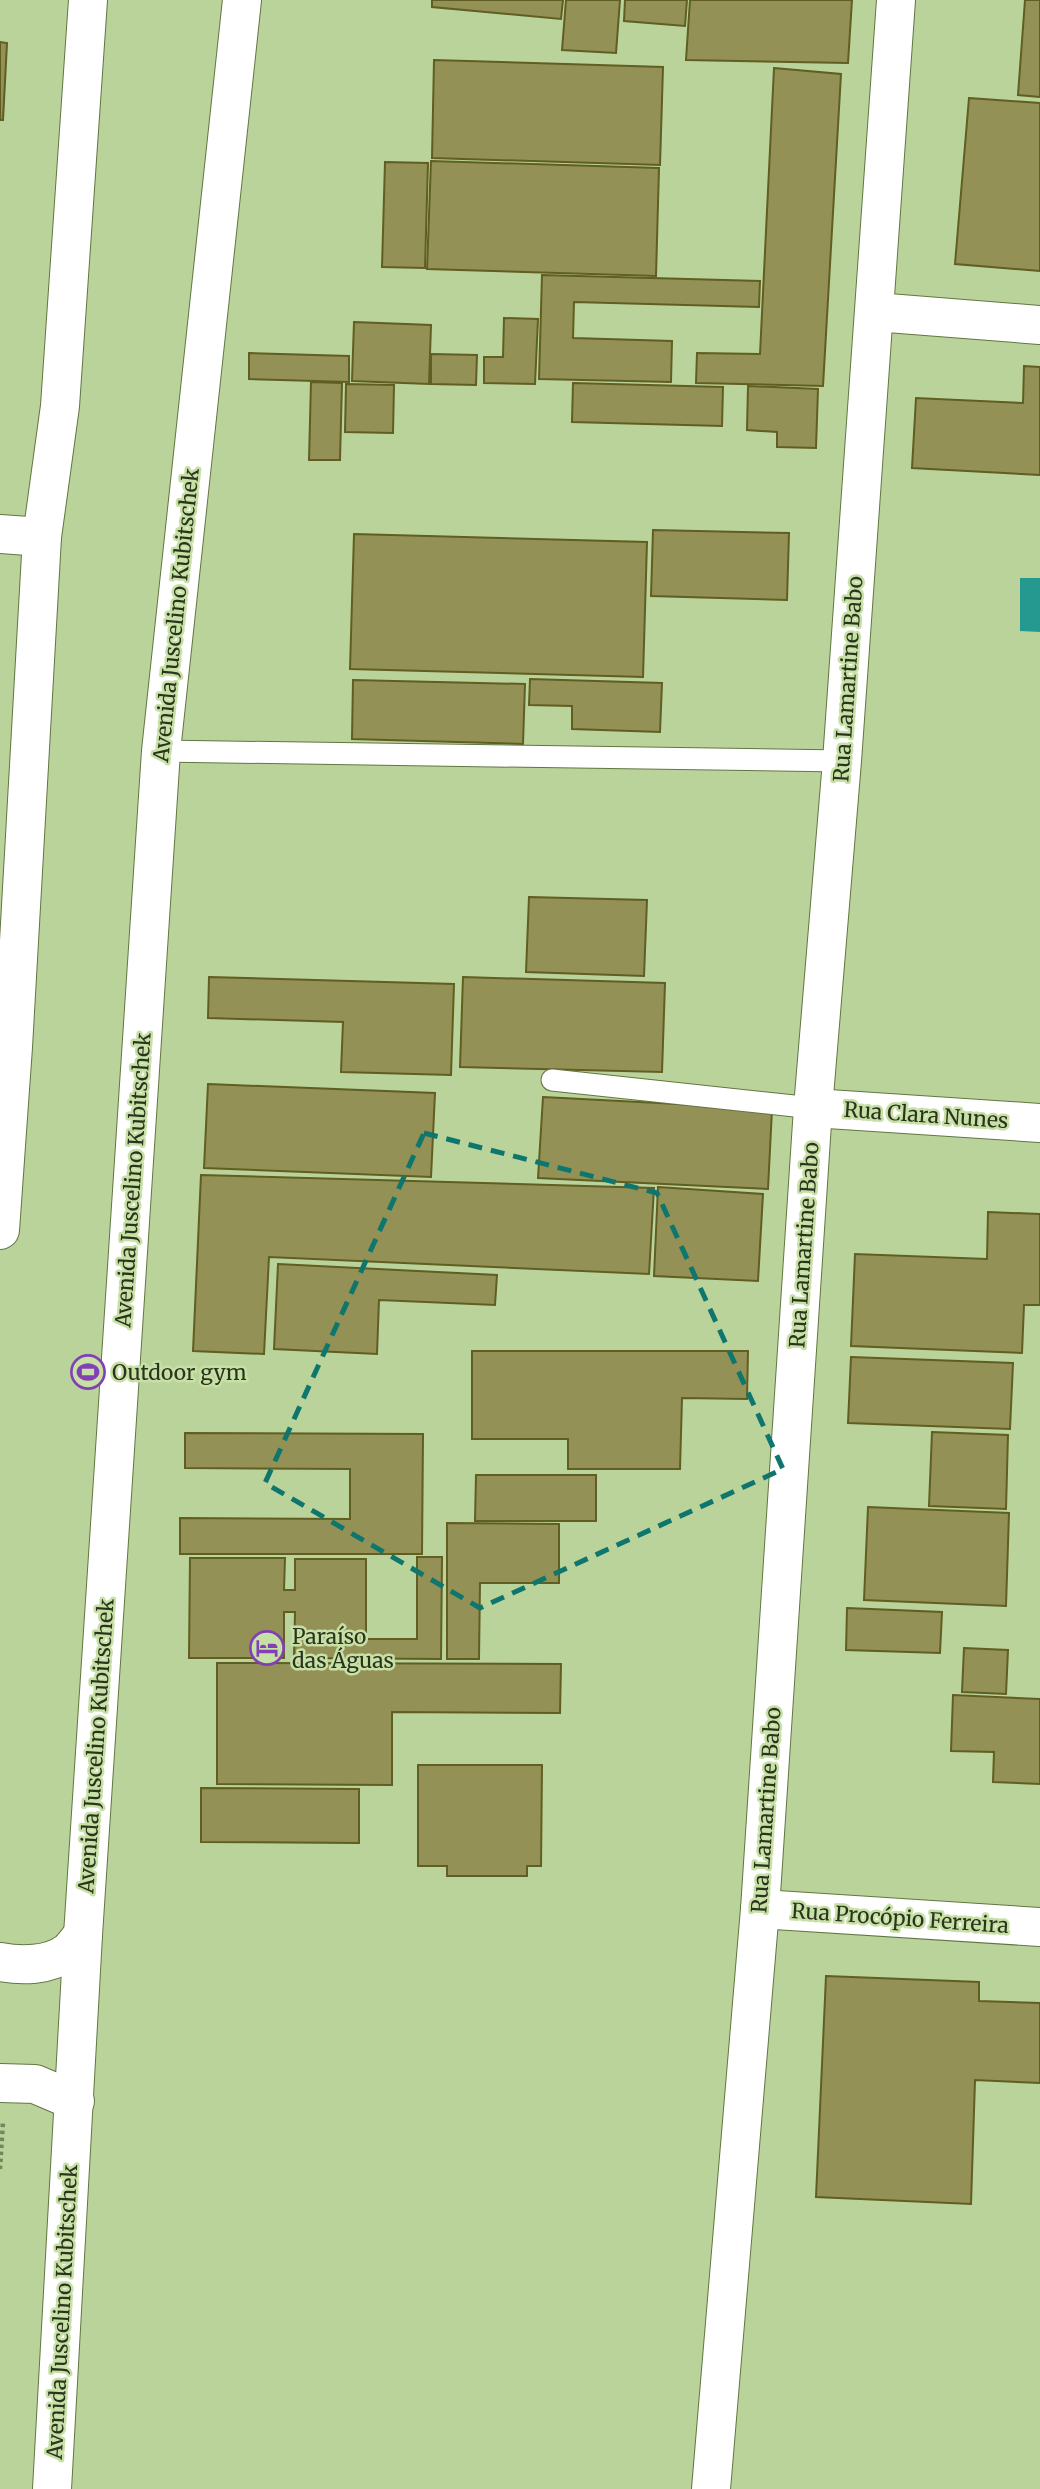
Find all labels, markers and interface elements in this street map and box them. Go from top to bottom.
street label: Avenida Juscelino Kubitschek [147,466,205,764]
street label: Rua Lamartine Babo [827,575,869,783]
street label: Avenida Juscelino Kubitschek [109,1031,157,1329]
street label: Rua Clara Nunes [843,1096,1009,1134]
street label: Rua Lamartine Babo [783,1141,825,1349]
sports icon: Outdoor gym [69,1353,107,1391]
place label: Outdoor gym [112,1359,247,1386]
street label: Avenida Juscelino Kubitschek [72,1597,120,1895]
place label: Paraíso das Águas [292,1623,394,1674]
hotel icon: Paraíso das Águas [248,1629,286,1667]
street label: Rua Lamartine Babo [745,1706,787,1914]
street label: Rua Procópio Ferreira [790,1897,1010,1939]
street label: Avenida Juscelino Kubitschek [41,2163,83,2461]

